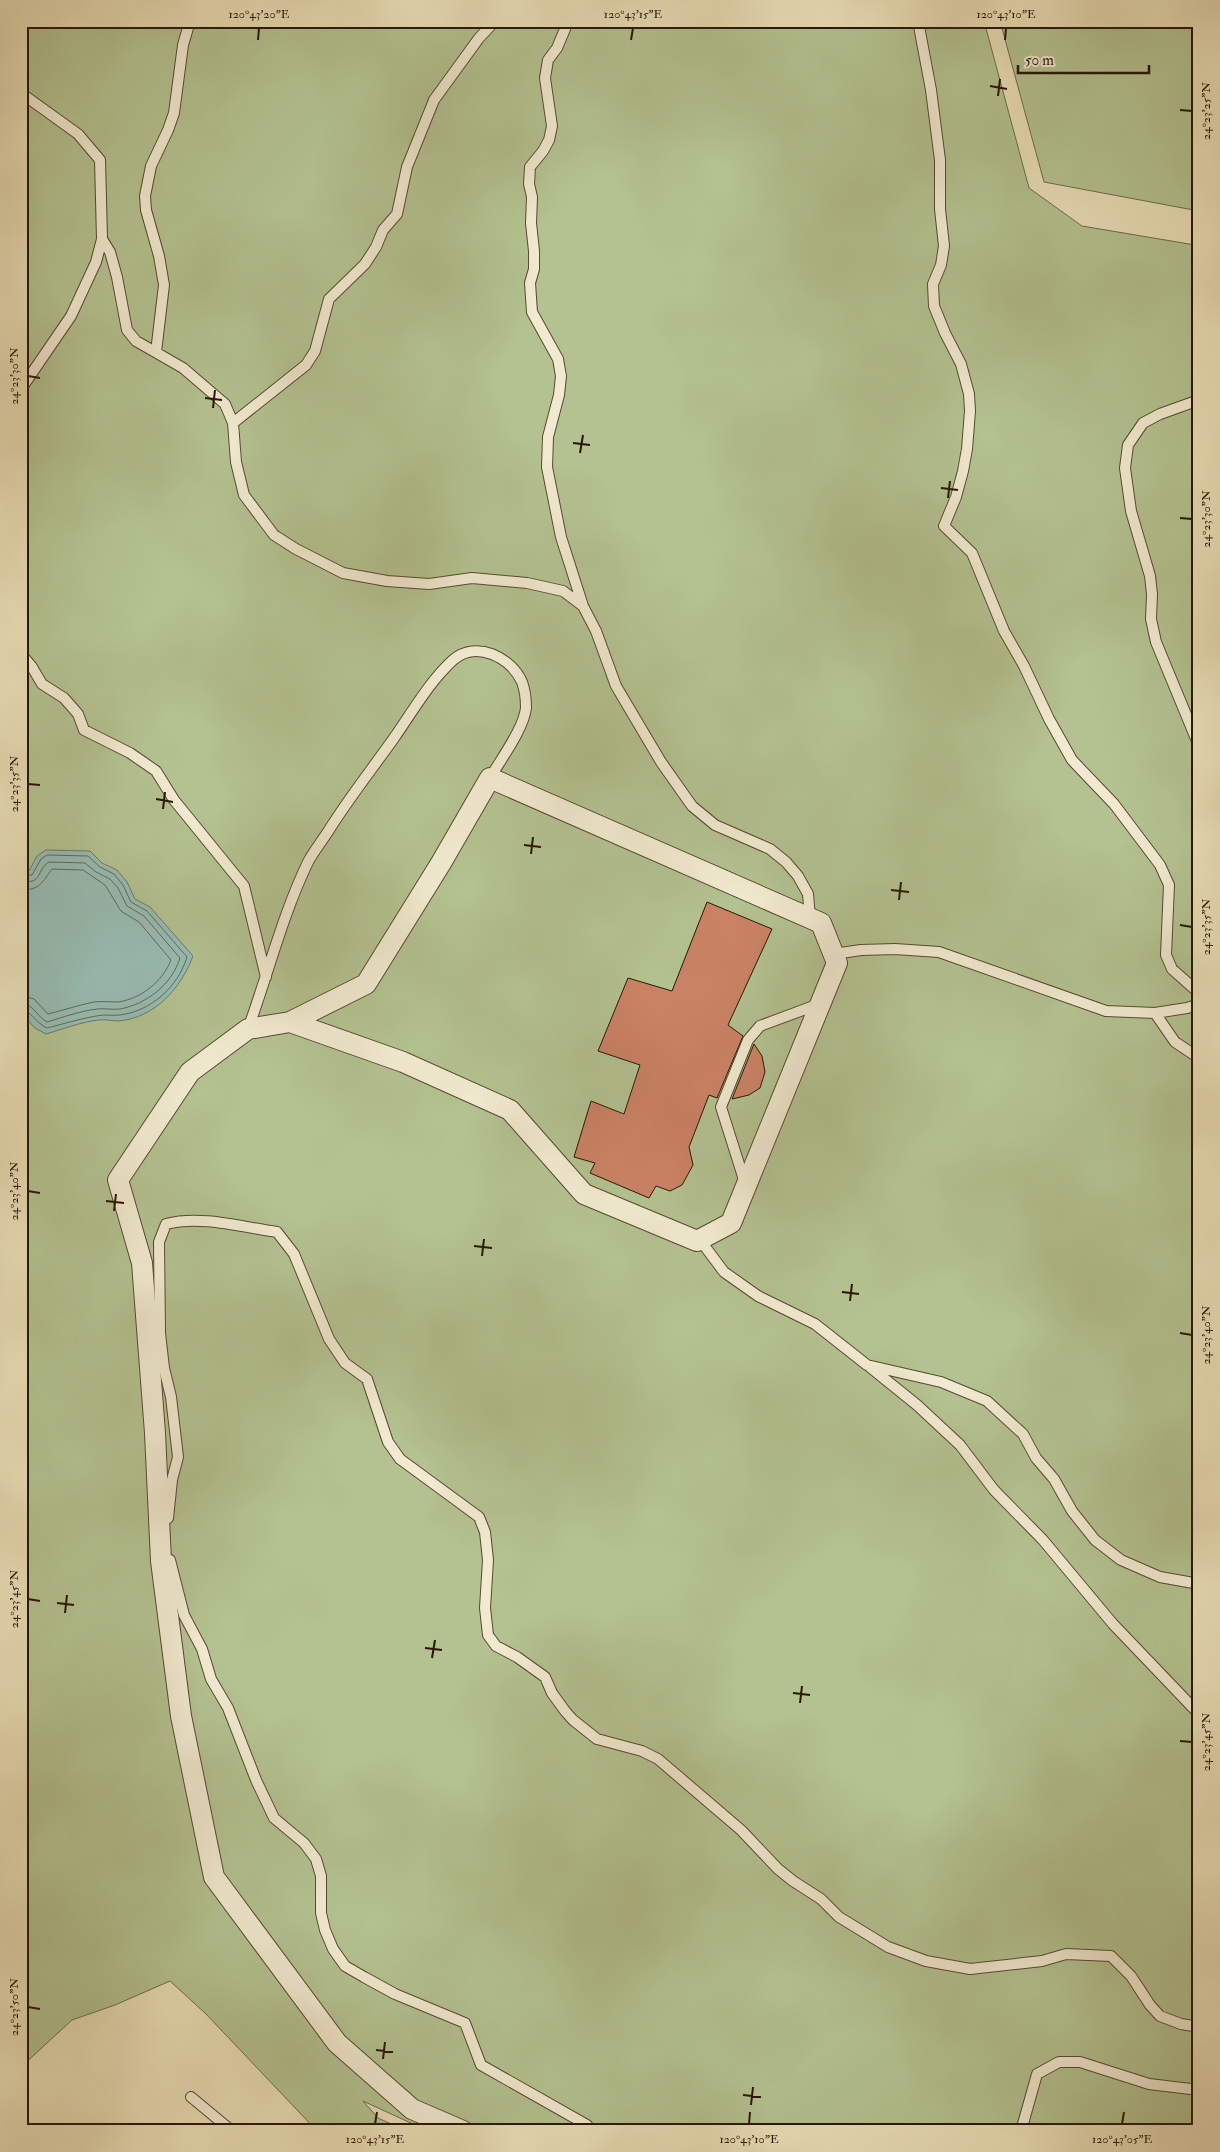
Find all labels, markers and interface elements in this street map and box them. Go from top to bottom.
text: 120°43'20"E [228,7,290,22]
text: 120°43'15"E [604,7,663,22]
text: 120°43'10"E [976,7,1036,22]
scale bar [1018,42,1149,74]
text: 50 m [1025,51,1054,70]
text: 24°23'25"N [1199,82,1214,140]
text: 24°23'30"N [7,347,22,405]
text: 24°23'30"N [1199,490,1214,548]
text: 24°23'35"N [7,756,22,812]
text: 24°23'35"N [1199,899,1214,955]
text: 24°23'40"N [7,1161,22,1221]
text: 24°23'40"N [1199,1305,1214,1365]
text: 24°23'45"N [7,1570,22,1628]
text: 24°23'45"N [1199,1713,1214,1771]
text: 24°23'50"N [7,1978,22,2036]
text: 120°43'15"E [346,2132,405,2147]
text: 120°43'10"E [719,2132,779,2147]
text: 120°43'05"E [1092,2132,1152,2147]

